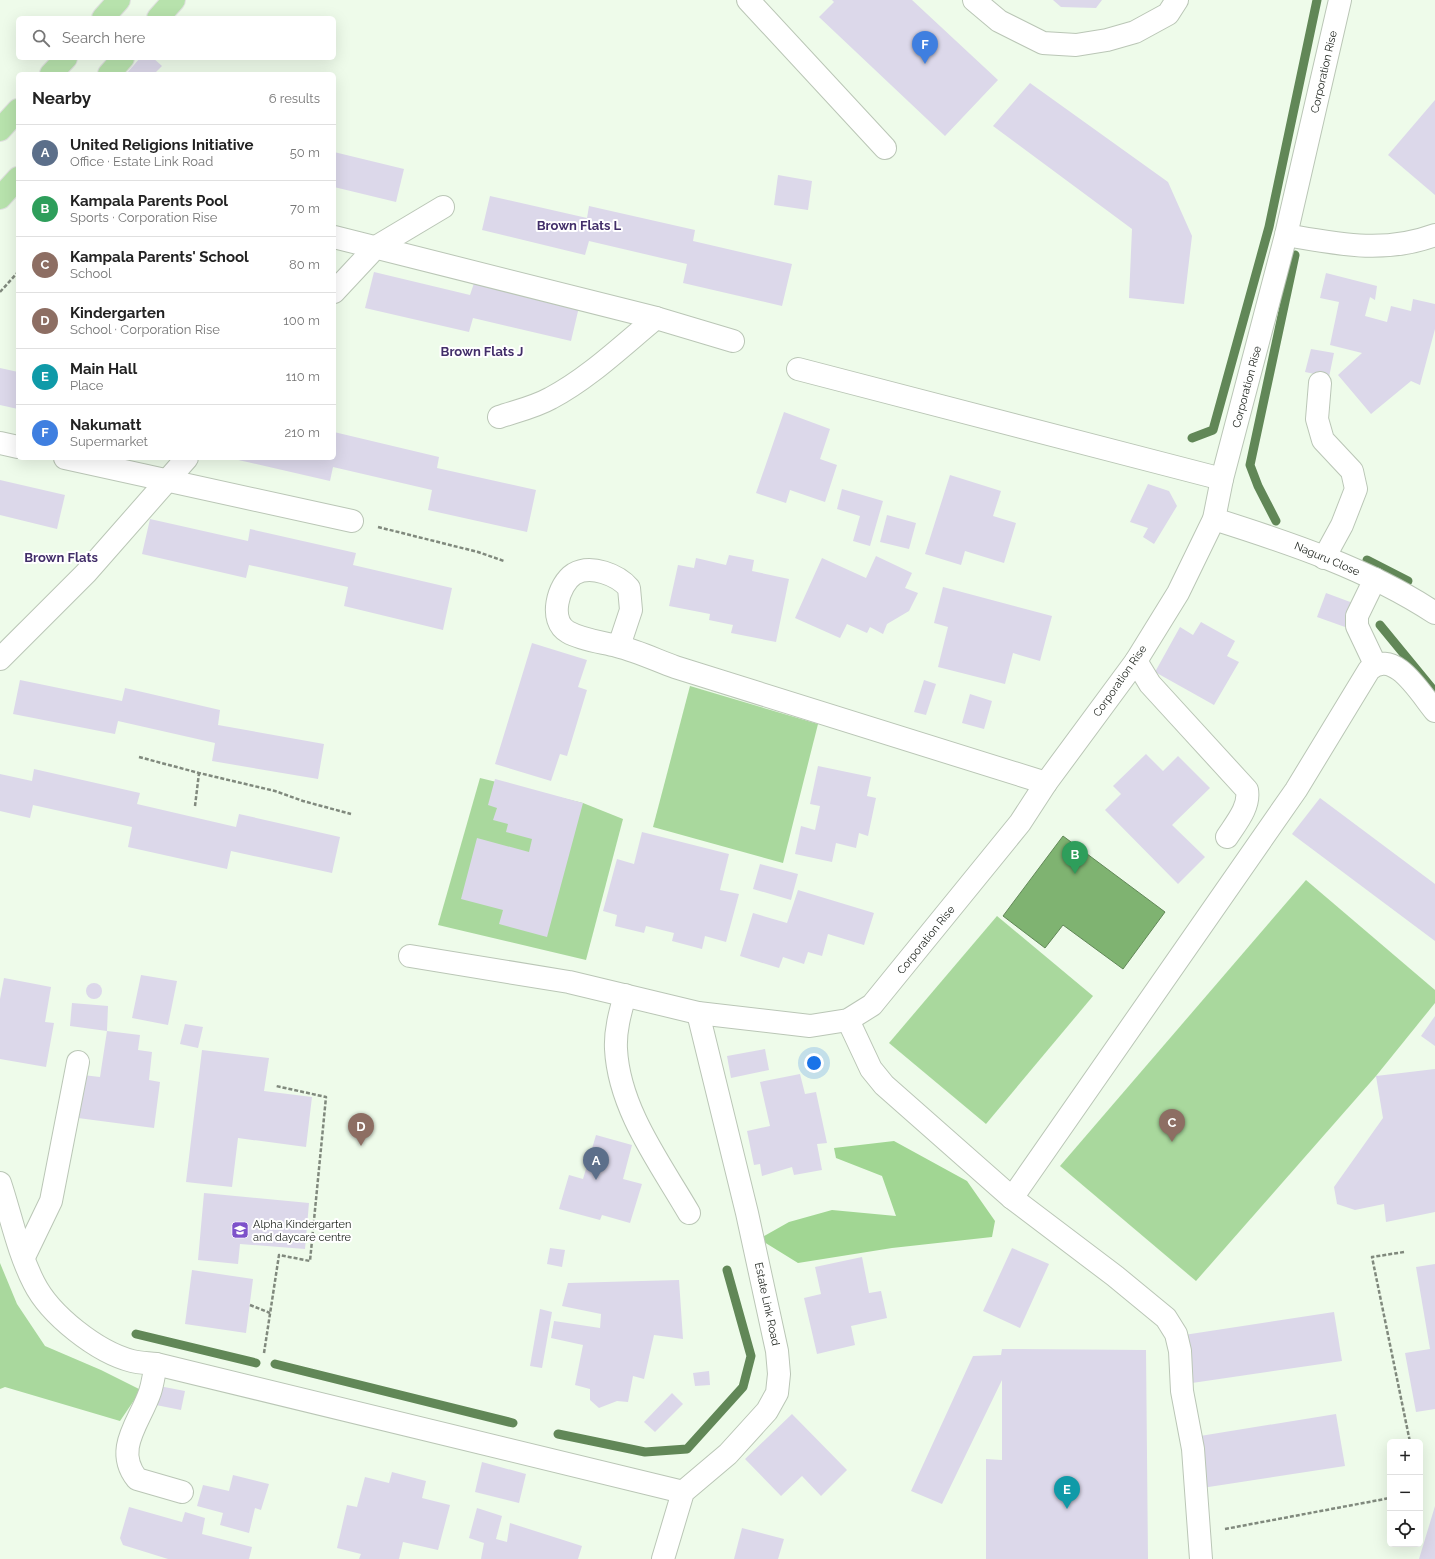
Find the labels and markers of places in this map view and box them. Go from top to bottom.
pin: F [912,31,938,64]
pin: B [1062,841,1088,874]
pin: C [1159,1109,1185,1142]
pin: D [348,1113,374,1146]
pin: A [583,1147,609,1180]
place label: Alpha Kindergarten and daycare centre [253,1218,352,1244]
school or university icon: Alpha Kindergarten and daycare centre [230,1220,250,1240]
pin: E [1054,1476,1080,1509]

